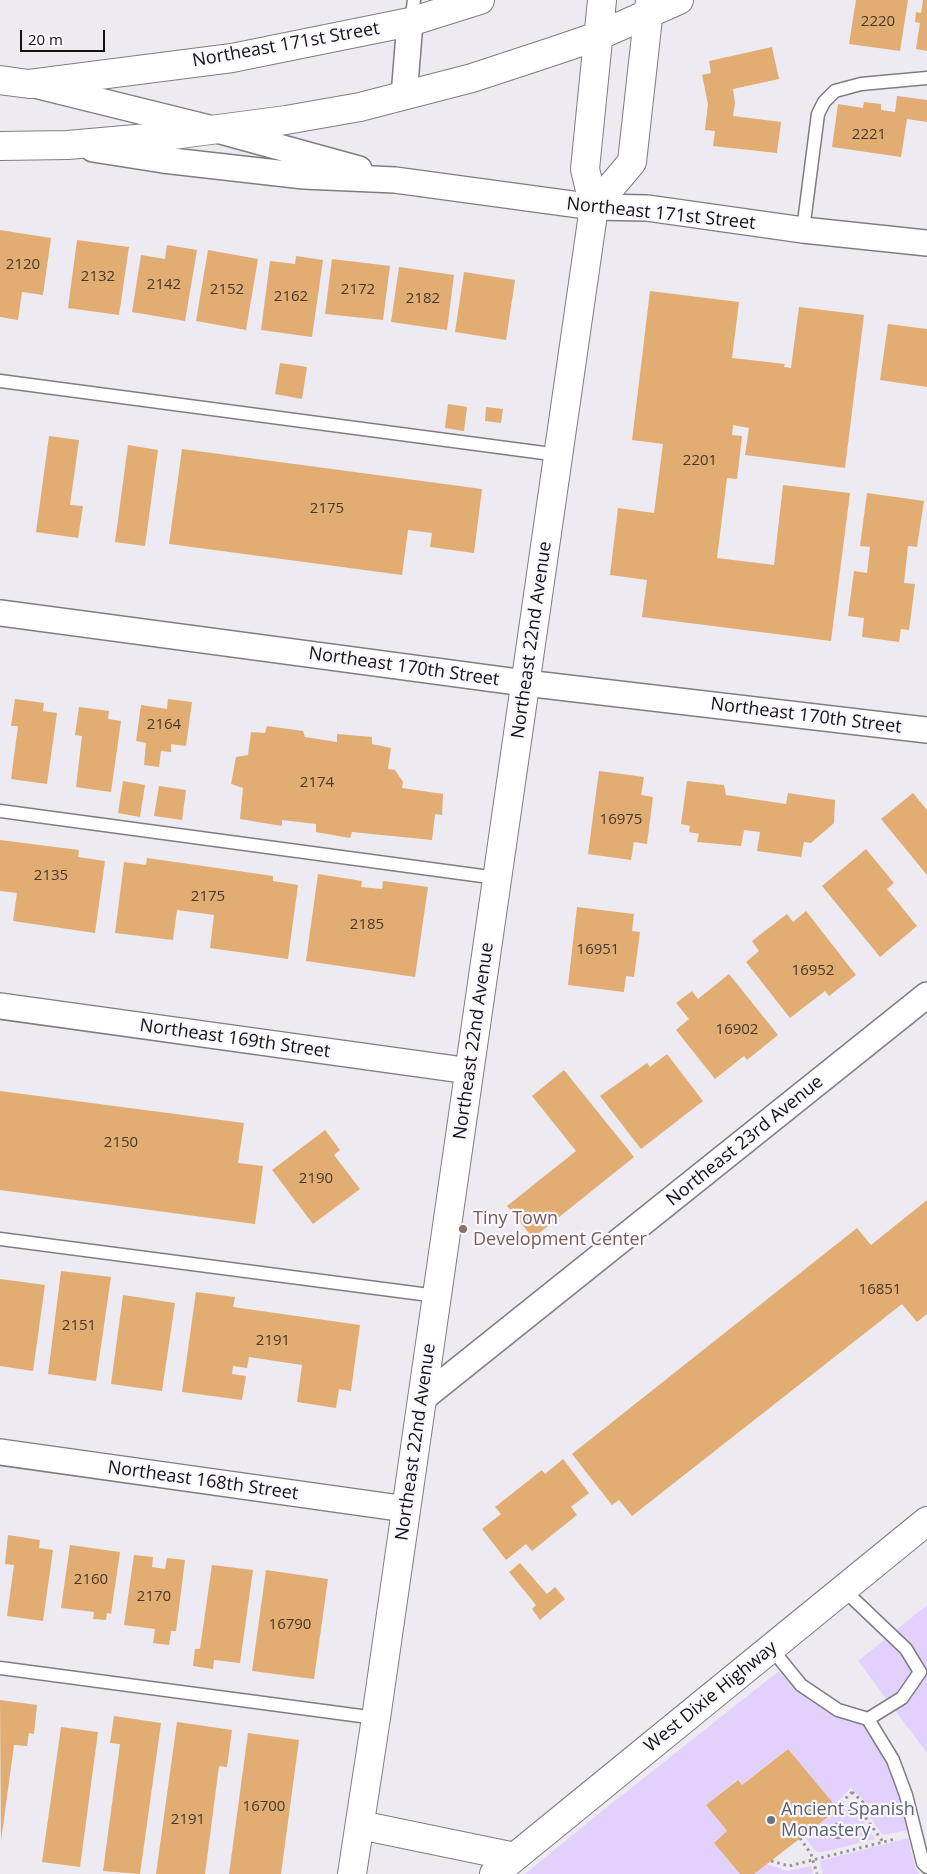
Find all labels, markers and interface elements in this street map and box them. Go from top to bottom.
house number: 2220 [861,13,895,31]
street label: Northeast 171st Street [191,18,381,72]
scale bar [22,20,108,52]
text: 20 m [28,29,63,49]
house number: 2221 [852,126,886,144]
street label: Northeast 171st Street [565,193,757,235]
house number: 2120 [6,256,40,274]
house number: 2132 [81,268,115,286]
house number: 2142 [147,276,181,294]
house number: 2152 [210,281,244,299]
house number: 2172 [341,281,375,299]
house number: 2162 [274,288,308,306]
house number: 2182 [406,290,440,308]
house number: 2201 [683,452,717,470]
house number: 2175 [310,500,344,518]
street label: Northeast 22nd Avenue [507,540,557,740]
street label: Northeast 170th Street [307,643,501,691]
street label: Northeast 170th Street [709,694,903,738]
house number: 2164 [147,716,181,734]
house number: 2174 [300,774,334,792]
house number: 16975 [600,811,642,829]
house number: 2135 [34,867,68,885]
house number: 2175 [191,888,225,906]
house number: 2185 [350,916,384,934]
street label: Northeast 22nd Avenue [449,941,499,1141]
house number: 16951 [577,941,619,959]
house number: 16952 [792,962,834,980]
street label: Northeast 169th Street [138,1015,332,1063]
house number: 16902 [716,1021,758,1039]
street label: Northeast 23rd Avenue [662,1071,828,1211]
house number: 2150 [104,1134,138,1152]
house number: 2190 [299,1170,333,1188]
place label: Tiny Town Development Center [473,1208,647,1250]
marker: Tiny Town Development Center [457,1223,469,1235]
house number: 16851 [859,1281,901,1299]
house number: 2151 [62,1317,96,1335]
house number: 2191 [256,1332,290,1350]
street label: Northeast 22nd Avenue [391,1342,441,1542]
street label: Northeast 168th Street [106,1457,300,1505]
house number: 2160 [74,1571,108,1589]
house number: 2170 [137,1588,171,1606]
house number: 16790 [269,1616,311,1634]
street label: West Dixie Highway [640,1637,782,1757]
house number: 16700 [243,1798,285,1816]
place label: Ancient Spanish Monastery [781,1799,915,1842]
house number: 2191 [171,1811,205,1829]
marker: Ancient Spanish Monastery [765,1814,777,1826]

